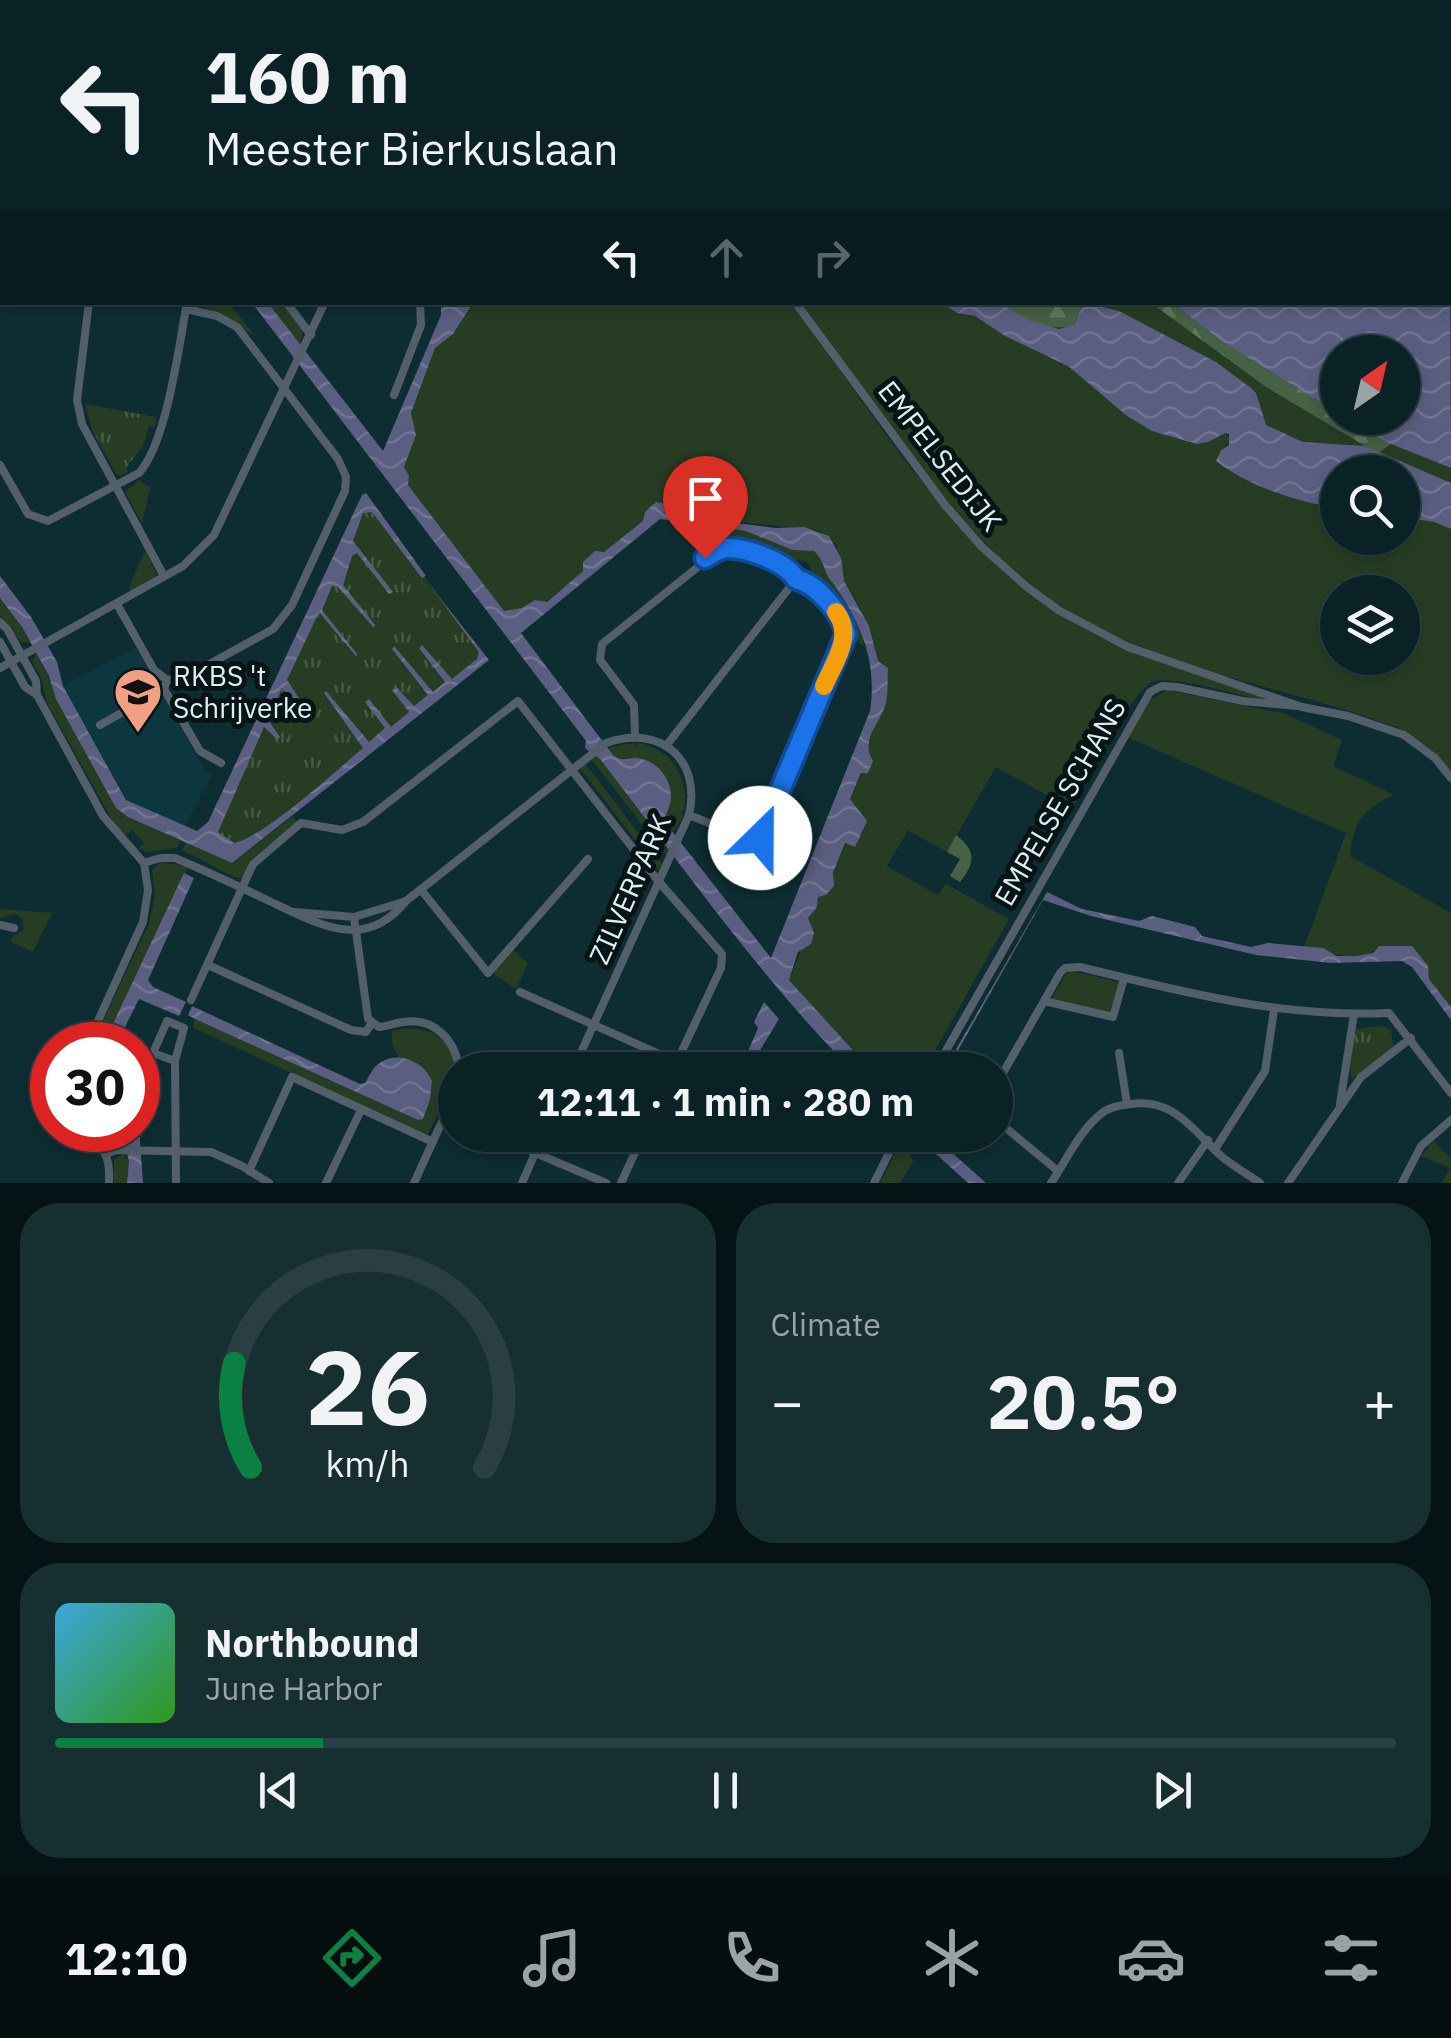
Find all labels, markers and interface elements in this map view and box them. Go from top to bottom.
text: 160 m [205,31,410,122]
icon: left [40,40,170,170]
text: Meester Bierkuslaan [205,119,618,177]
icon: left [594,230,649,285]
icon: ahead [699,230,754,285]
icon: right [804,230,859,285]
north arrow [1320,335,1420,435]
map controls [1320,335,1420,675]
street label: EMPELSEDIJK [870,373,1011,539]
button: search [1320,455,1420,555]
pin [663,456,748,559]
icon: arrive [678,471,733,526]
button: layers [1320,575,1420,675]
place label: RKBS 't Schrijverke [173,657,312,726]
school or university icon: RKBS 't Schrijverke [112,666,164,734]
street label: EMPELSE SCHANS [985,692,1134,912]
position arrow [708,786,812,890]
street label: ZILVERPARK [580,808,679,970]
speed limit sign: 30 [30,1022,160,1152]
text: 12:11 · 1 min · 280 m [537,1077,914,1126]
text: Climate [771,1303,881,1345]
text: 26 [305,1318,430,1454]
text: 20.5° [986,1352,1180,1450]
text: − [771,1366,804,1437]
text: + [1363,1366,1396,1437]
text: km/h [326,1440,410,1487]
text: Northbound [205,1618,420,1667]
text: June Harbor [205,1667,382,1709]
icon: previous [251,1763,306,1818]
icon: pause [698,1763,753,1818]
icon: next [1145,1763,1200,1818]
icon: directions [317,1923,387,1993]
icon: music [517,1923,587,1993]
icon: phone [717,1923,787,1993]
icon: climate [917,1923,987,1993]
icon: car [1116,1923,1186,1993]
icon: filters [1316,1923,1386,1993]
text: 12:10 [65,1929,188,1987]

